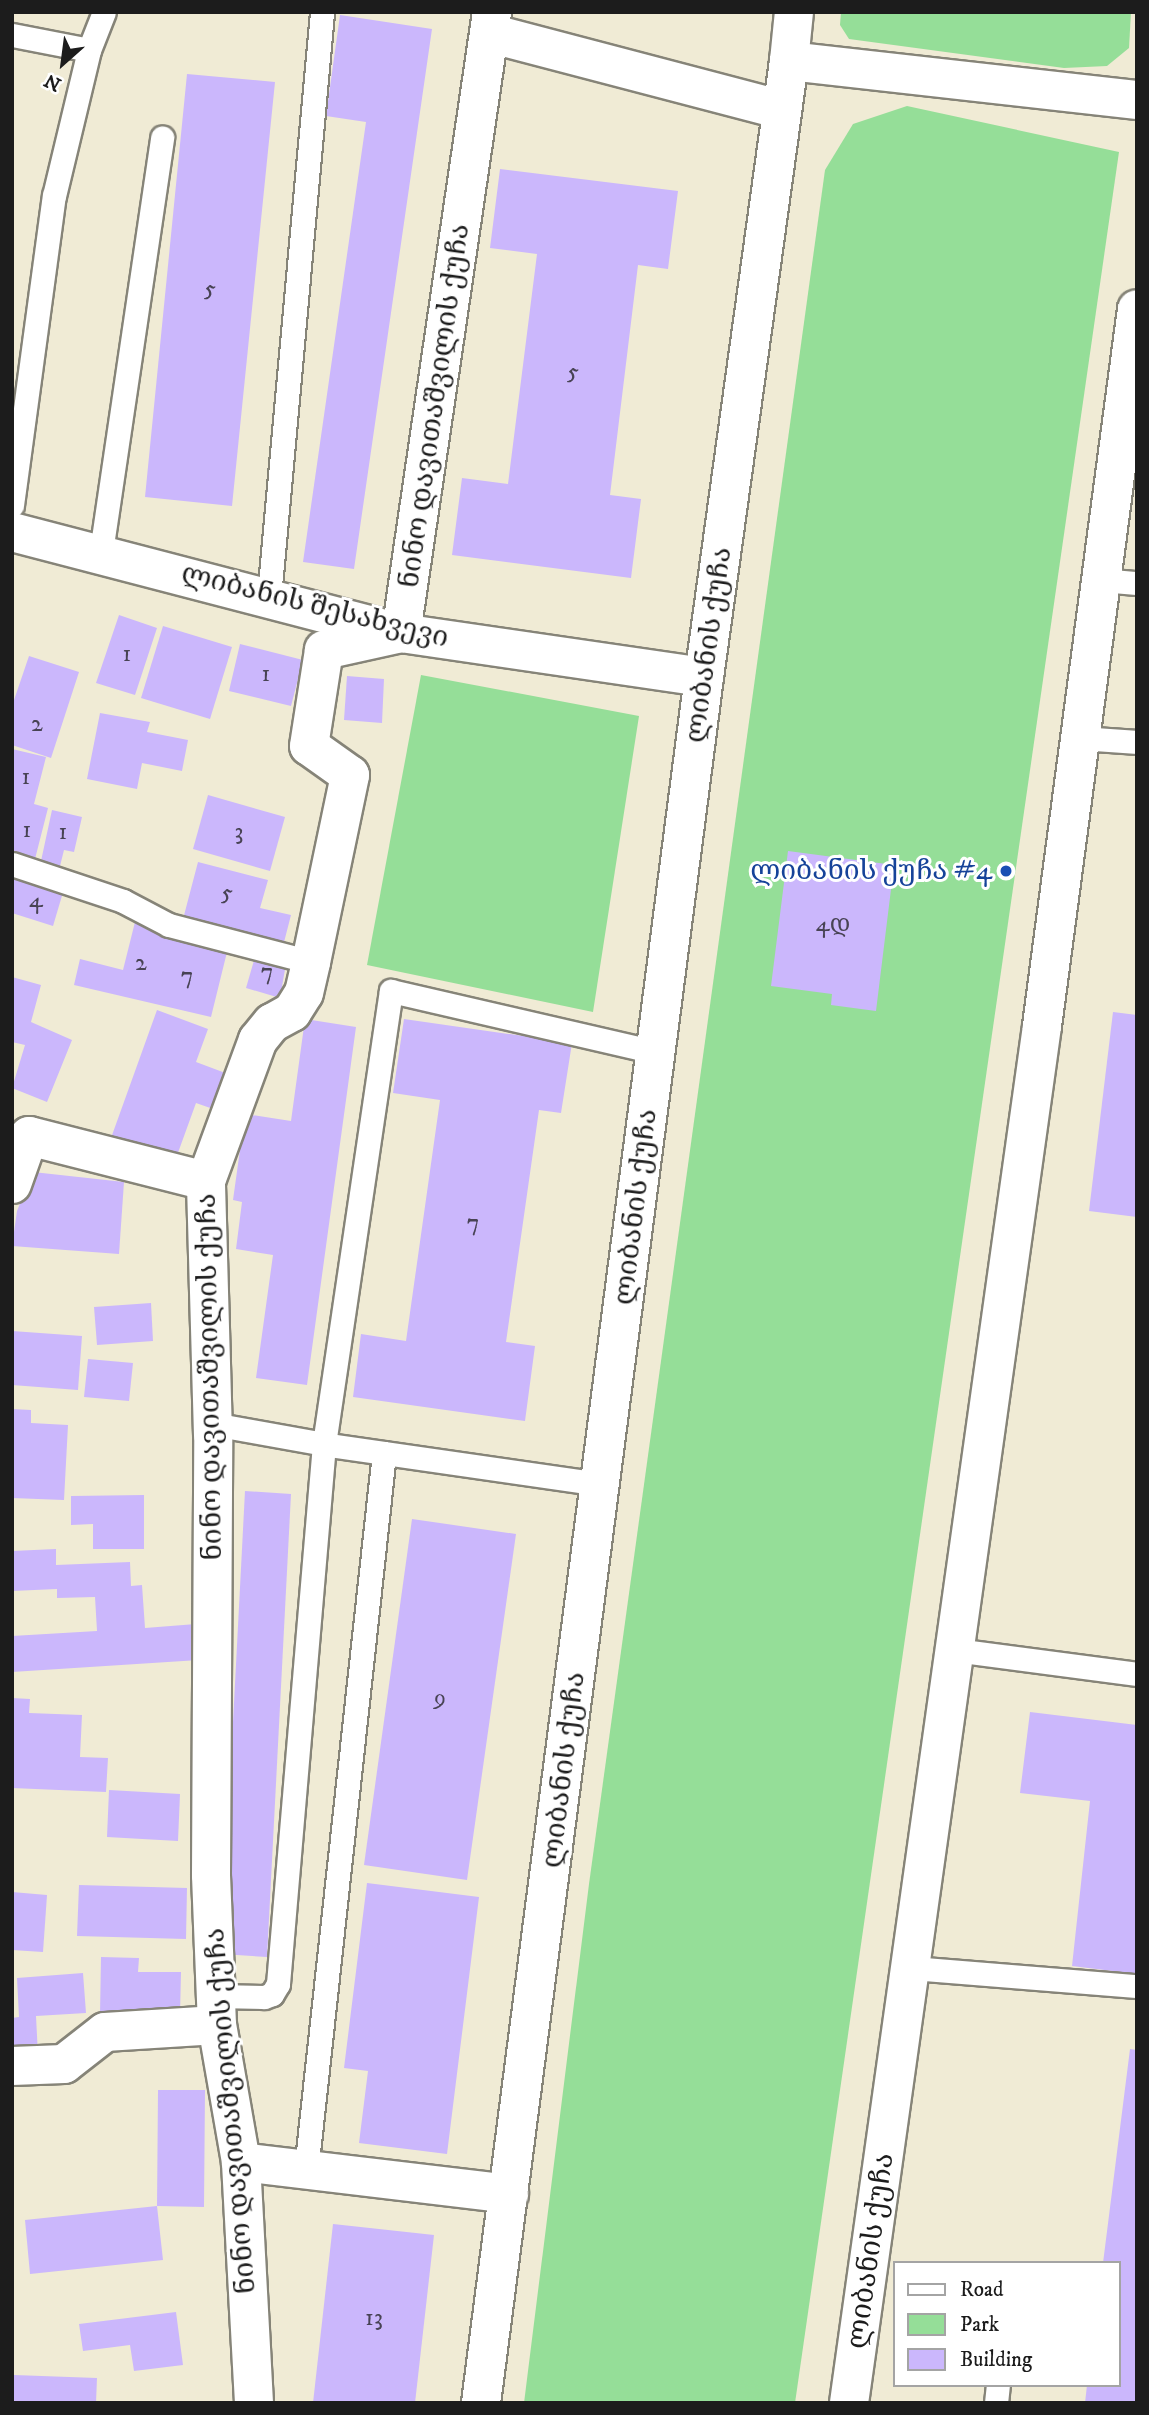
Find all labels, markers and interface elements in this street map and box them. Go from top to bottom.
north arrow [28,28,98,98]
text: N [41,68,65,96]
street label: ნინო დავითაშვილის ქუჩა [393,222,477,590]
house number: 5 [204,276,216,304]
house number: 5 [567,359,579,387]
street label: ლიბანის ქუჩა [679,545,739,745]
street label: ლიბანის შესახვევი [178,557,452,655]
house number: 1 [123,641,131,669]
house number: 1 [262,661,270,689]
house number: 2 [31,711,43,739]
house number: 1 [22,764,30,792]
house number: 1 [23,817,31,845]
house number: 1 [59,819,67,847]
house number: 3 [235,819,243,847]
place label: ლიბანის ქუჩა #4 [750,854,992,888]
marker: ლიბანის ქუჩა #4 [998,863,1014,879]
house number: 5 [221,880,233,908]
house number: 4 [29,887,43,915]
house number: 4დ [816,911,850,939]
house number: 2 [135,950,147,978]
house number: 7 [261,959,273,987]
house number: 7 [181,963,193,991]
street label: ლიბანის ქუჩა [607,1107,665,1307]
street label: ნინო დავითაშვილის ქუჩა [190,1193,230,1561]
house number: 7 [467,1210,479,1238]
street label: ლიბანის ქუჩა [535,1670,593,1870]
house number: 9 [434,1685,446,1713]
street label: ნინო დავითაშვილის ქუჩა [198,1926,264,2296]
street label: ლიბანის ქუჩა [841,2151,901,2351]
legend [894,2261,1121,2387]
text: Road [960,2277,1004,2303]
house number: 13 [365,2305,383,2333]
text: Park [960,2312,999,2338]
text: Building [960,2347,1032,2373]

